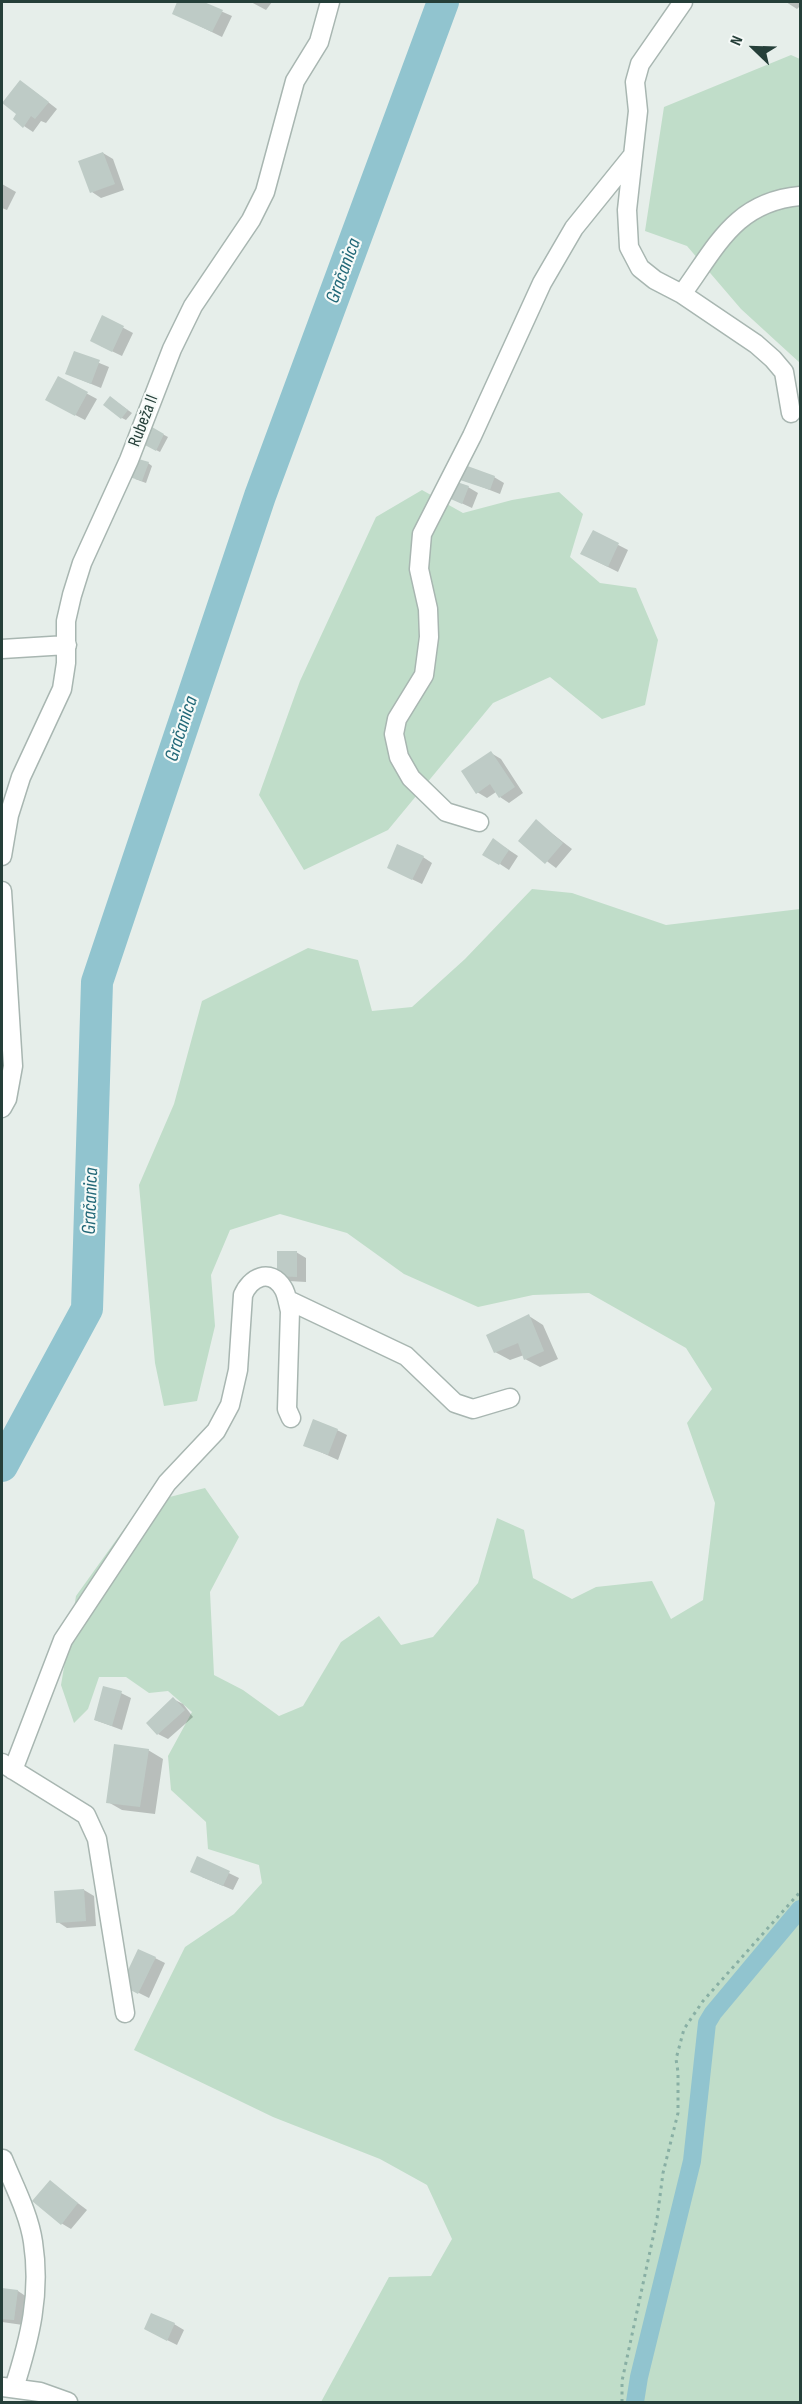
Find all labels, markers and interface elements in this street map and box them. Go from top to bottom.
north arrow [724,18,784,78]
text: N [727,33,747,48]
water label: Gračanica [321,235,367,307]
street label: Rubeža II [124,392,164,450]
water label: Gračanica [160,693,204,765]
water label: Gračanica [78,1167,104,1235]

